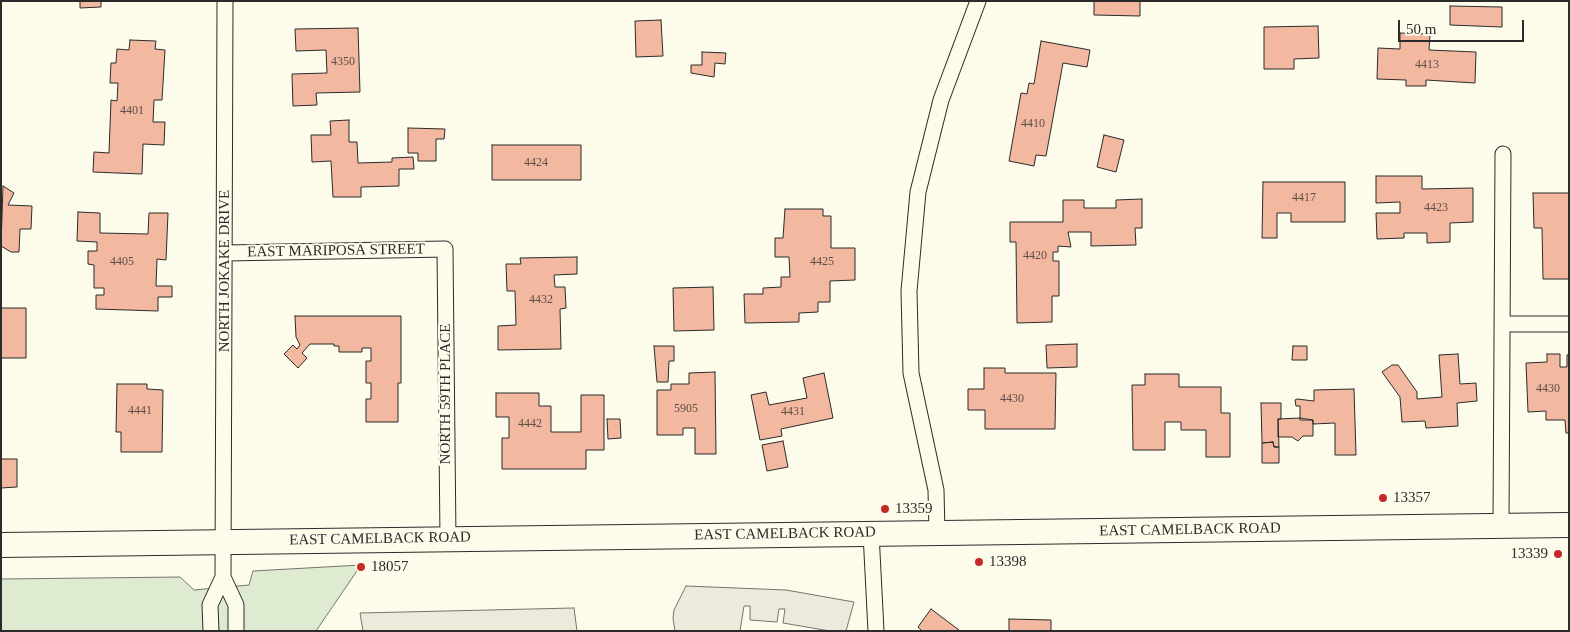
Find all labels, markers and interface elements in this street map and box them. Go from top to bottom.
scale bar [1400,10,1526,42]
text: 50 m [1406,21,1436,37]
house number: 4350 [331,55,355,69]
house number: 4413 [1415,58,1439,72]
house number: 4401 [120,104,144,118]
house number: 4410 [1021,117,1045,131]
house number: 4424 [524,156,548,170]
street label: NORTH JOKAKE DRIVE [216,190,234,352]
house number: 4417 [1292,191,1316,205]
house number: 4423 [1424,201,1448,215]
street label: EAST MARIPOSA STREET [247,240,425,262]
house number: 4420 [1023,249,1047,263]
house number: 4405 [110,255,134,269]
house number: 4425 [810,255,834,269]
house number: 4432 [529,293,553,307]
street label: NORTH 59TH PLACE [437,324,455,464]
house number: 4430 [1536,382,1560,396]
house number: 4430 [1000,392,1024,406]
house number: 5905 [674,402,698,416]
house number: 4441 [128,404,152,418]
house number: 4431 [781,405,805,419]
house number: 4442 [518,417,542,431]
place label: 13357 [1393,489,1430,507]
marker: 13357 [1377,492,1389,504]
place label: 13359 [895,500,932,518]
marker: 13359 [879,503,891,515]
street label: EAST CAMELBACK ROAD [1099,519,1281,541]
street label: EAST CAMELBACK ROAD [694,523,876,545]
street label: EAST CAMELBACK ROAD [289,528,471,550]
place label: 13339 [1510,545,1548,563]
marker: 13339 [1552,548,1564,560]
place label: 13398 [989,553,1026,571]
marker: 13398 [973,556,985,568]
place label: 18057 [371,558,408,576]
marker: 18057 [355,561,367,573]

